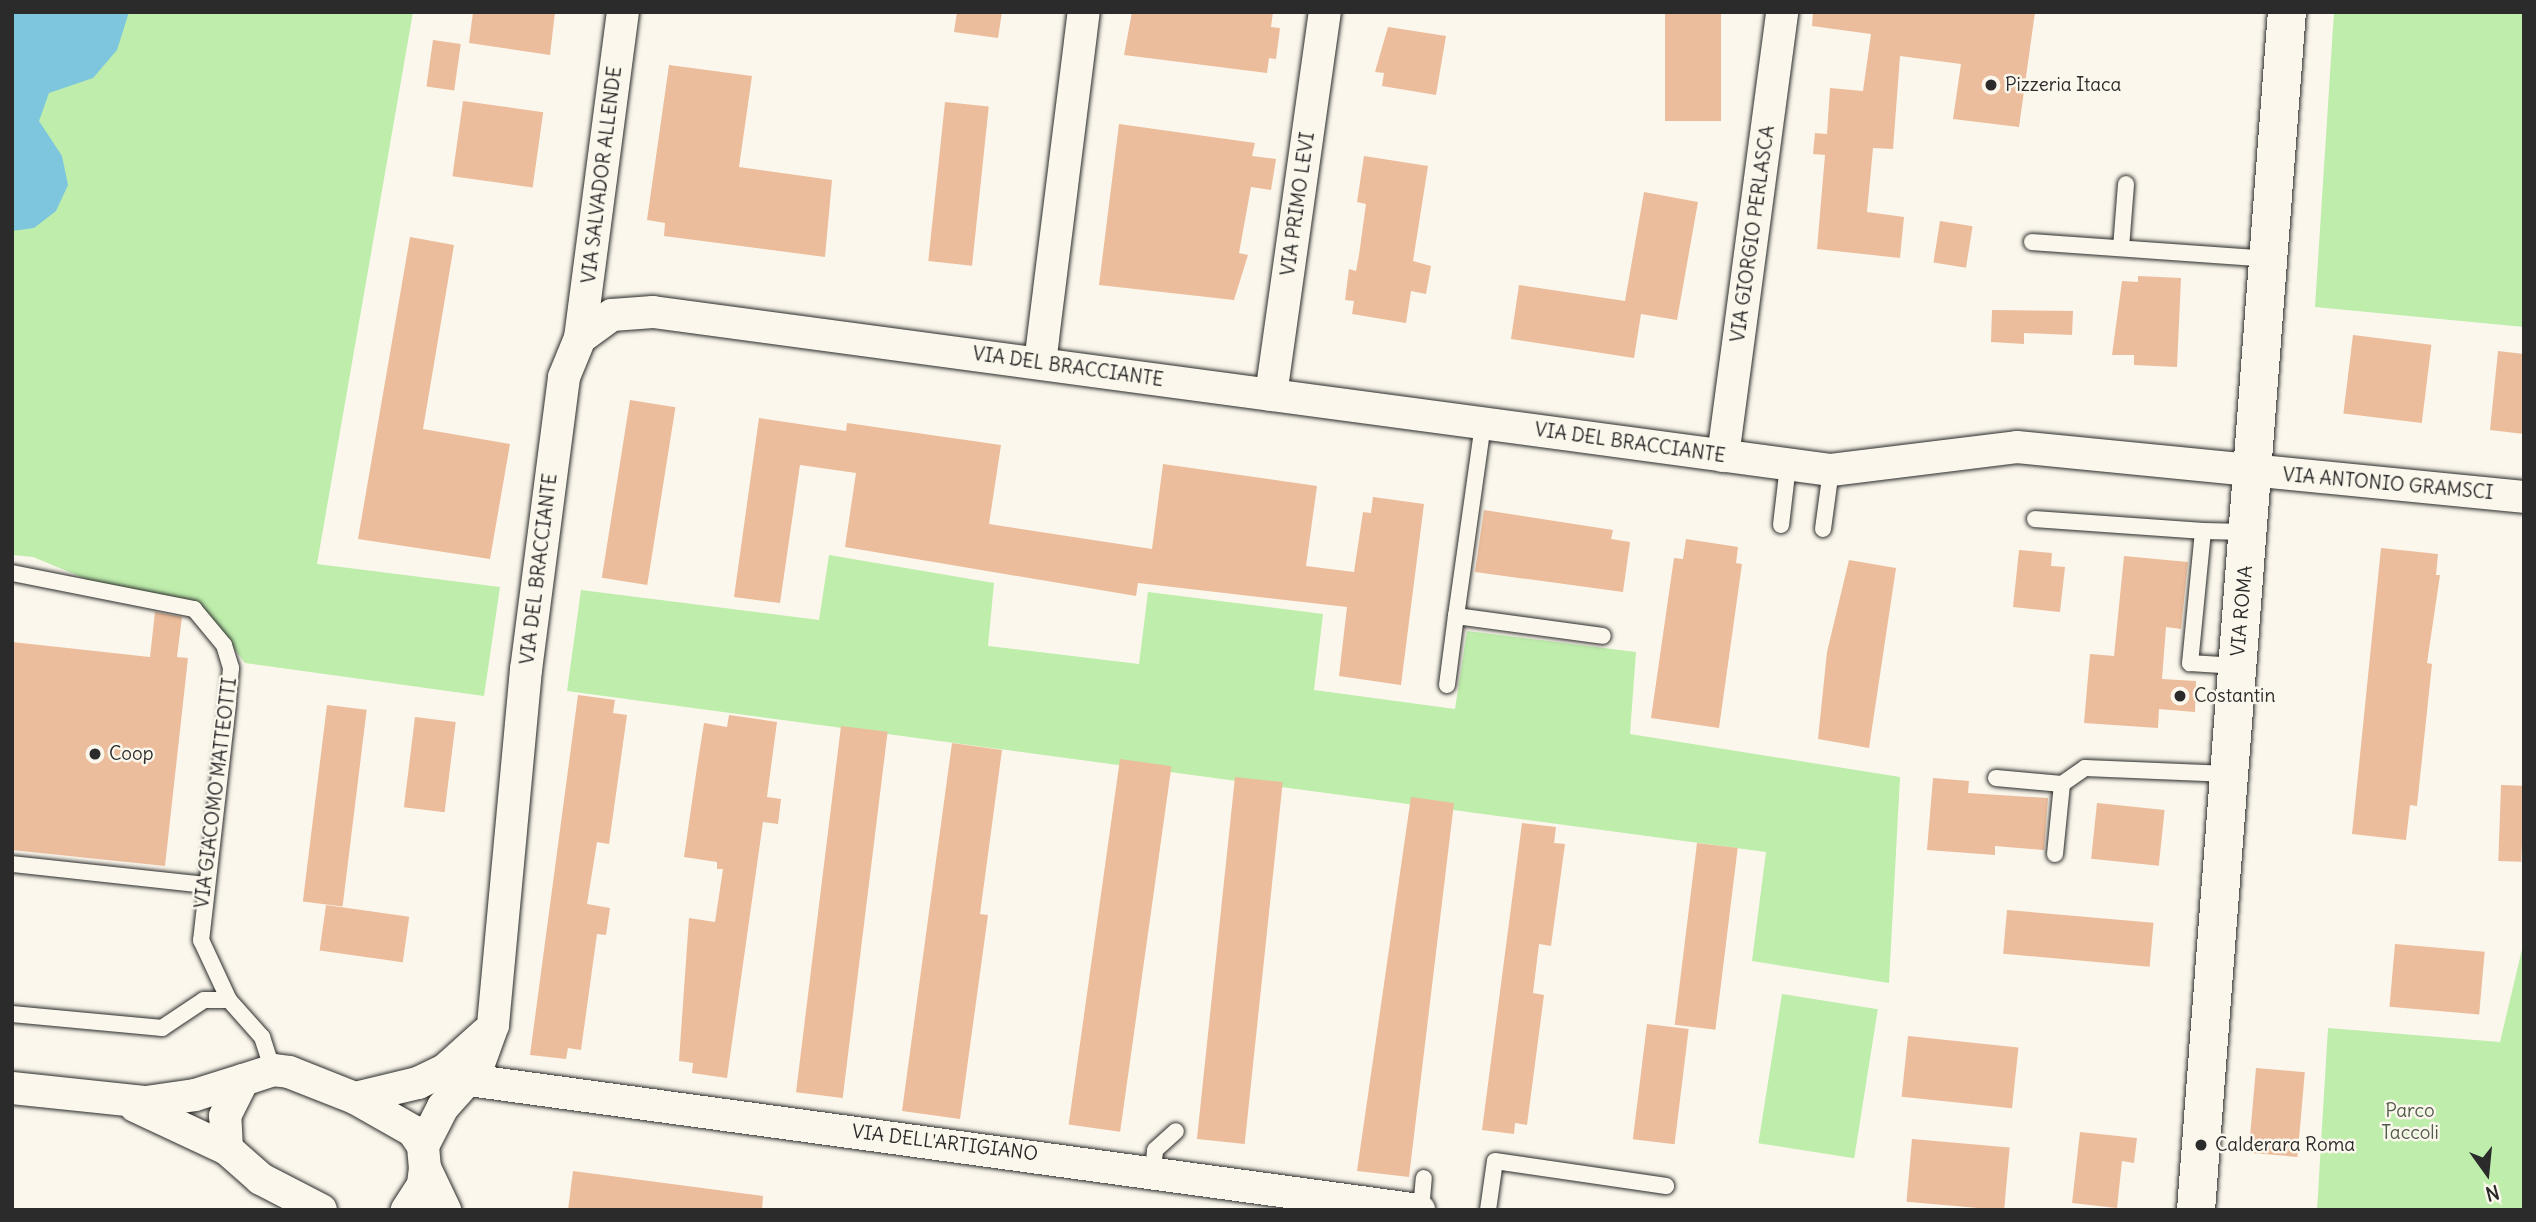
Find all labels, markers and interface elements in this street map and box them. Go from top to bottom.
street label: VIA SALVADOR ALLENDE [577,65,627,285]
place label: Pizzeria Itaca [2005,74,2121,96]
marker: Pizzeria Itaca [1983,77,1999,93]
street label: VIA GIORGIO PERLASCA [1726,124,1780,344]
street label: VIA PRIMO LEVI [1277,131,1319,277]
street label: VIA DEL BRACCIANTE [971,342,1165,392]
street label: VIA DEL BRACCIANTE [1533,418,1727,468]
street label: VIA ANTONIO GRAMSCI [2282,463,2494,505]
street label: VIA DEL BRACCIANTE [516,472,562,666]
street label: VIA ROMA [2227,565,2257,657]
street label: VIA GIACOMO MATTEOTTI [191,676,241,910]
place label: Costantin [2194,685,2275,707]
marker: Costantin [2172,688,2188,704]
place label: Coop [109,743,153,765]
marker: Coop [87,746,103,762]
park label: Parco Taccoli [2381,1100,2439,1144]
street label: VIA DELL'ARTIGIANO [851,1120,1039,1166]
place label: Calderara Roma [2215,1134,2355,1156]
marker: Calderara Roma [2193,1137,2209,1153]
north arrow [2452,1138,2522,1208]
text: N [2483,1180,2502,1207]

